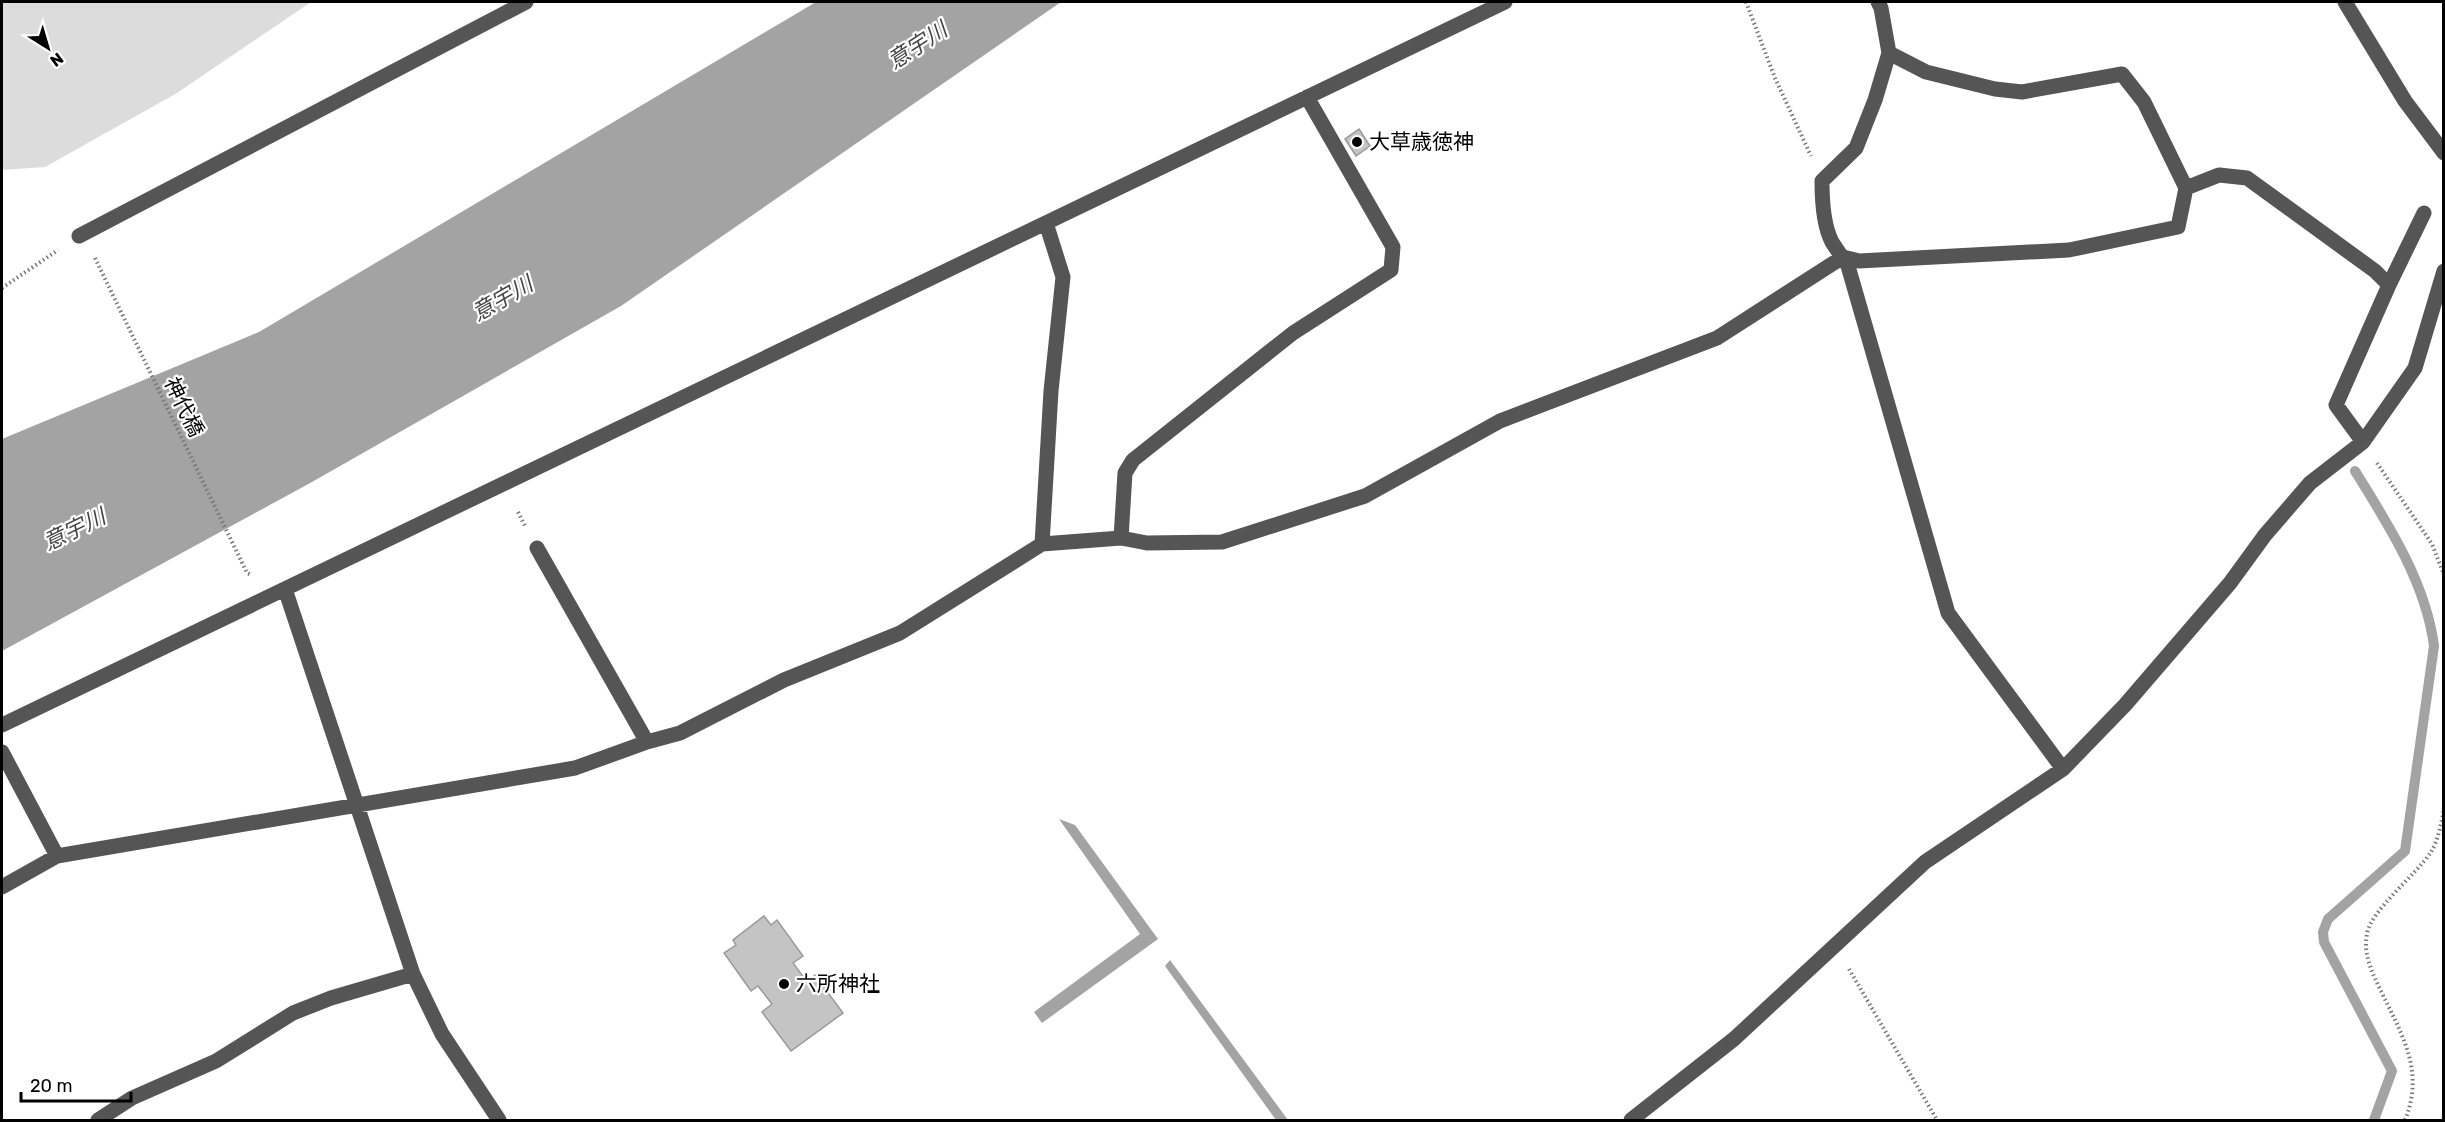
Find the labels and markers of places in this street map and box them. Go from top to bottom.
place label: 大草歳徳神 [1369,129,1474,154]
marker: 大草歳徳神 [1350,135,1364,149]
place label: 六所神社 [796,971,880,996]
marker: 六所神社 [777,977,791,991]

